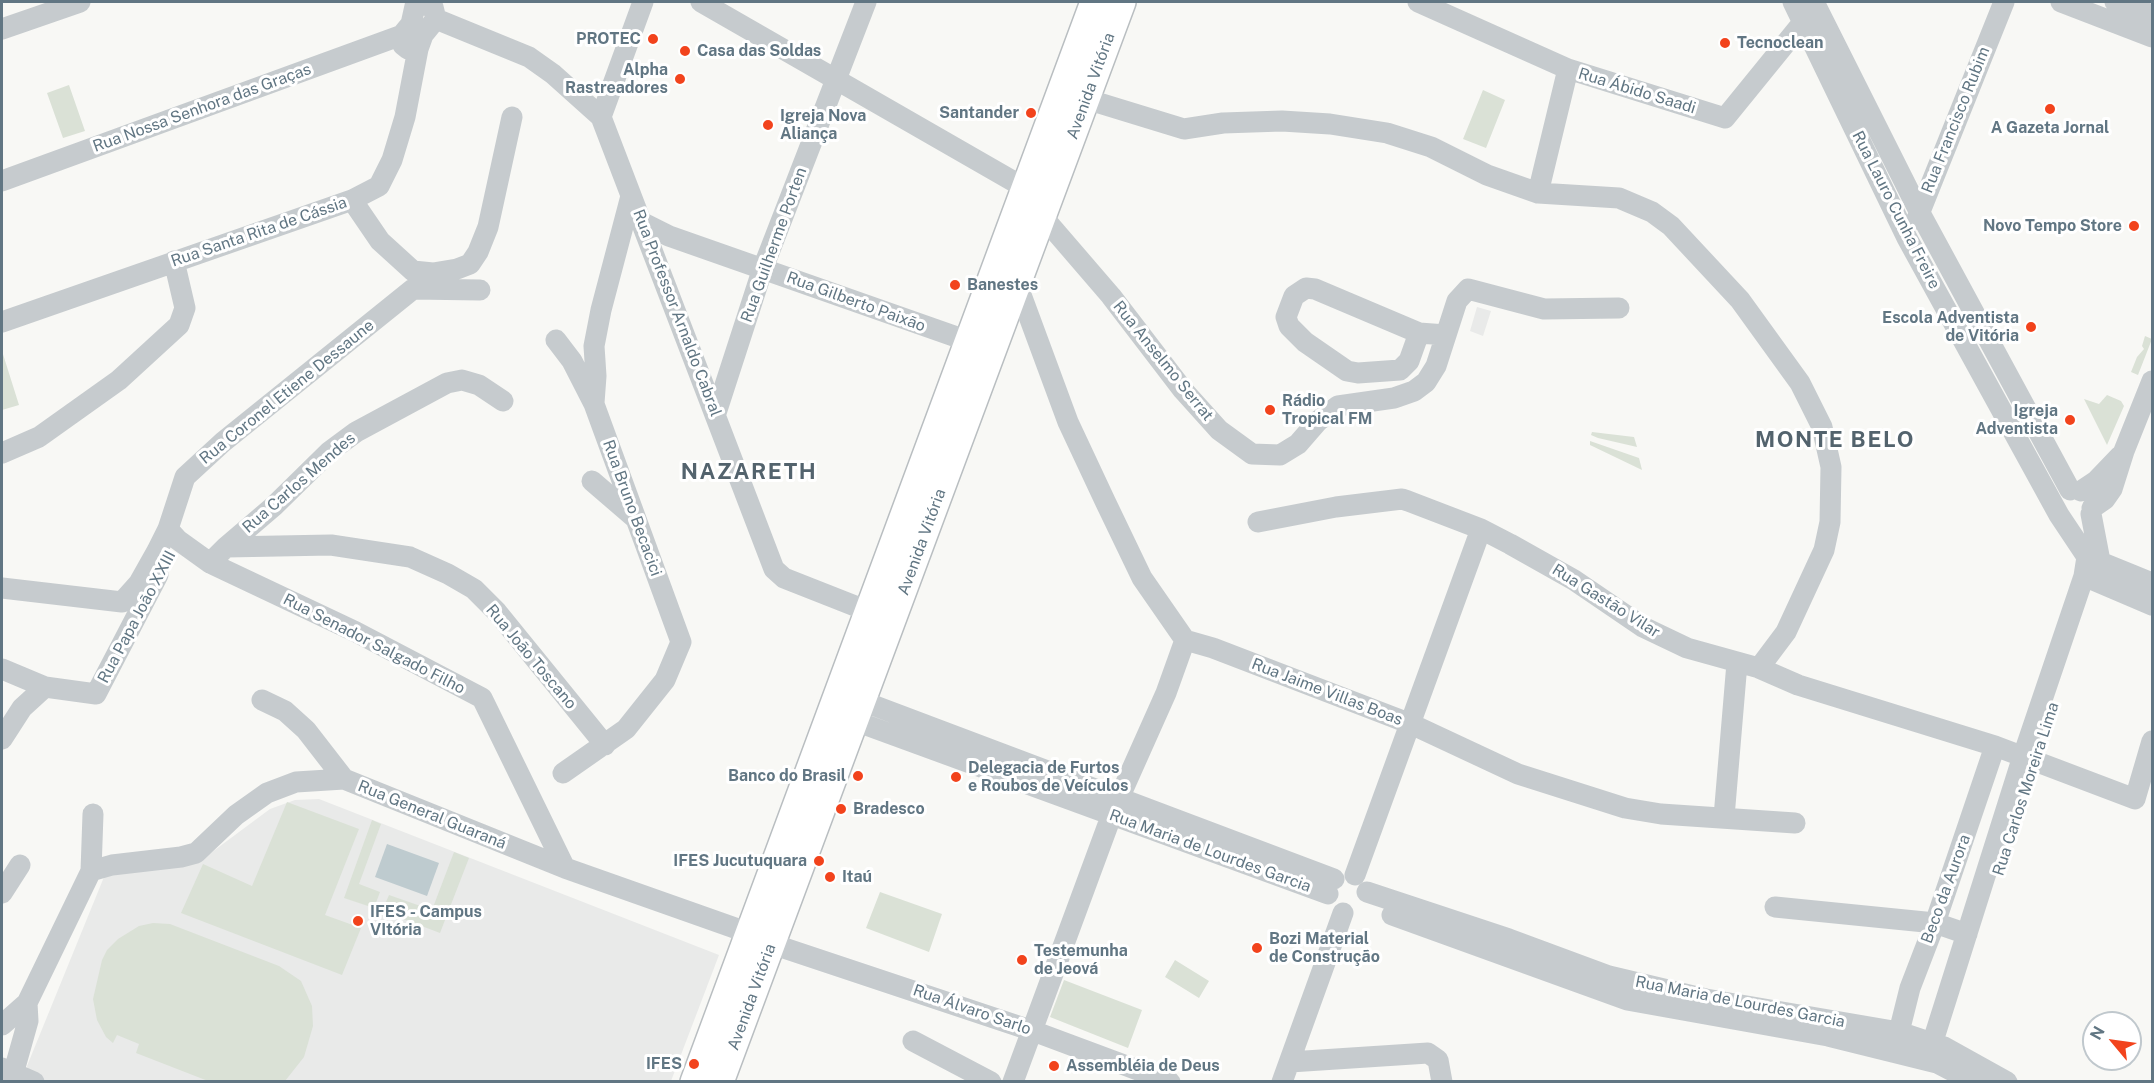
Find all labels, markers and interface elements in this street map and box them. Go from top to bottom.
place label: PROTEC [576,29,641,49]
street label: Avenida Vitória [1063,30,1119,142]
marker: PROTEC [646,32,660,46]
place label: Tecnoclean [1737,33,1823,53]
marker: Tecnoclean [1718,36,1732,50]
place label: Casa das Soldas [697,41,821,61]
marker: Casa das Soldas [678,44,692,58]
street label: Rua Francisco Rubim [1918,44,1994,196]
street label: Rua Nossa Senhora das Graças [90,59,314,157]
place label: Alpha Rastreadores [565,60,668,98]
street label: Rua Ábido Saadi [1576,64,1698,118]
marker: Alpha Rastreadores [673,72,687,86]
marker: A Gazeta Jornal [2043,102,2057,116]
place label: Santander [939,103,1019,123]
place label: Igreja Nova Aliança [780,106,866,144]
marker: Santander [1024,106,1038,120]
marker: Igreja Nova Aliança [761,118,775,132]
place label: A Gazeta Jornal [1991,118,2109,138]
street label: Rua Lauro Cunha Freire [1848,128,1944,292]
street label: Rua Guilherme Porten [737,165,811,325]
street label: Rua Santa Rita de Cássia [169,193,349,271]
street label: Rua Professor Arnaldo Cabral [629,207,725,419]
place label: Novo Tempo Store [1983,216,2122,236]
marker: Novo Tempo Store [2127,219,2141,233]
street label: Rua Gilberto Paixão [784,268,928,336]
place label: Banestes [967,275,1038,295]
marker: Banestes [948,278,962,292]
street label: Rua Anselmo Serrat [1109,297,1217,425]
place label: Escola Adventista de Vitória [1882,308,2019,346]
street label: Rua Coronel Etiene Dessaune [196,316,378,468]
marker: Escola Adventista de Vitória [2024,320,2038,334]
place label: Rádio Tropical FM [1282,391,1373,429]
place label: Igreja Adventista [1975,401,2058,439]
marker: Rádio Tropical FM [1263,403,1277,417]
marker: Igreja Adventista [2063,413,2077,427]
district label: MONTE BELO [1755,427,1915,453]
street label: Rua Carlos Mendes [239,429,359,537]
street label: Rua Bruno Becacici [598,437,666,579]
district label: NAZARETH [681,459,817,485]
street label: Avenida Vitória [894,486,950,598]
street label: Rua Papa João XXIII [94,548,180,686]
street label: Rua Gastão Vilar [1548,560,1664,642]
street label: Rua Senador Salgado Filho [280,590,468,698]
street label: Rua João Toscano [482,601,580,713]
street label: Rua Jaime Villas Boas [1249,654,1405,730]
street label: Rua Carlos Moreira Lima [1989,700,2063,878]
place label: Delegacia de Furtos e Roubos de Veículos [968,758,1128,796]
place label: Banco do Brasil [728,766,846,786]
marker: Banco do Brasil [851,769,865,783]
marker: Delegacia de Furtos e Roubos de Veículos [949,770,963,784]
street label: Rua General Guaraná [355,776,509,854]
place label: Bradesco [853,799,925,819]
marker: Bradesco [834,802,848,816]
street label: Rua Maria de Lourdes Garcia [1107,806,1313,896]
street label: Beco da Aurora [1917,832,1975,946]
place label: IFES Jucutuquara [673,851,807,871]
marker: IFES Jucutuquara [812,854,826,868]
place label: Itaú [842,867,872,887]
marker: Itaú [823,870,837,884]
place label: IFES - Campus VItória [370,902,482,940]
marker: IFES - Campus VItória [351,914,365,928]
place label: Bozi Material de Construção [1269,929,1380,967]
street label: Avenida Vitória [724,941,780,1053]
place label: Testemunha de Jeová [1034,941,1128,979]
marker: Bozi Material de Construção [1250,941,1264,955]
marker: Testemunha de Jeová [1015,953,1029,967]
street label: Rua Maria de Lourdes Garcia [1634,972,1846,1032]
street label: Rua Álvaro Sarlo [910,981,1034,1039]
north arrow [2082,1011,2142,1071]
text: N [2086,1023,2109,1043]
place label: IFES [646,1054,682,1074]
place label: Assembléia de Deus [1066,1056,1220,1076]
marker: IFES [687,1057,701,1071]
marker: Assembléia de Deus [1047,1059,1061,1073]

